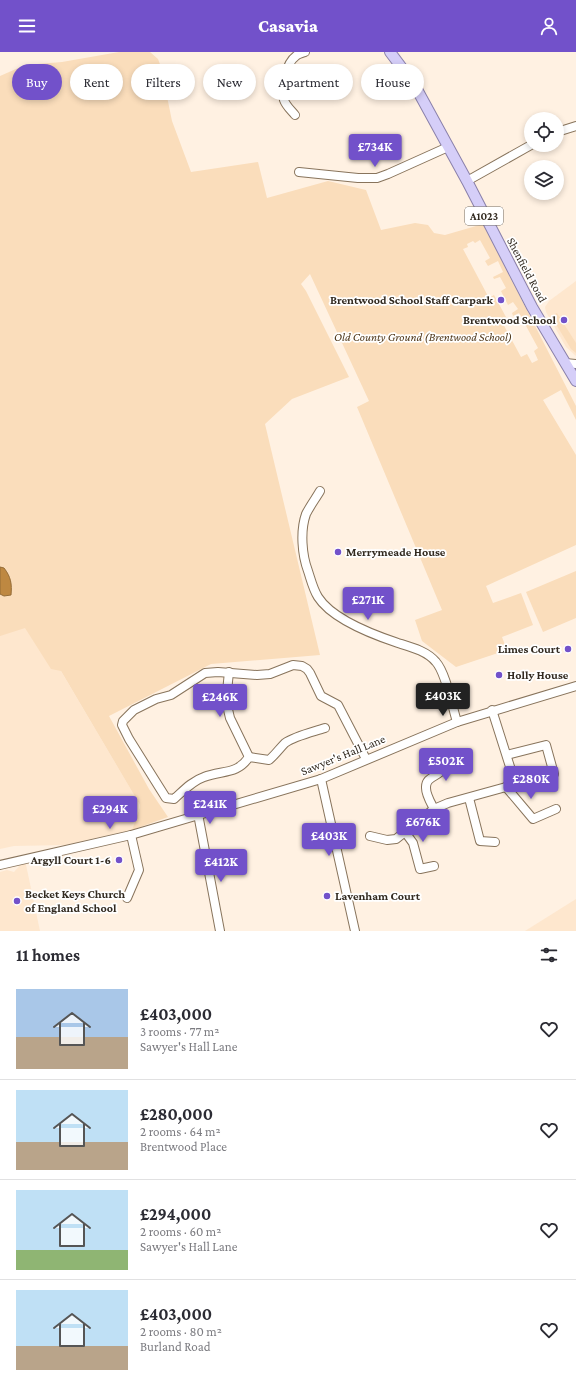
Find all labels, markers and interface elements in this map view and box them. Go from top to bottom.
icon: menu [16,15,38,37]
icon: person [538,15,560,37]
text: Casavia [258,16,318,36]
chip: Buy [12,64,62,100]
chip: Rent [70,64,123,100]
chip: Filters [131,64,195,100]
chip: New [203,64,256,100]
chip: Apartment [264,64,353,100]
chip: House [361,64,424,100]
map controls [524,112,564,200]
button: locate [524,112,564,152]
pin: £734K [347,134,403,168]
text: £734K [358,139,392,154]
button: layers [524,160,564,200]
road number: A1023 [465,207,503,225]
street label: Shenfield Road [504,235,550,305]
place label: Brentwood School Staff Carpark [330,293,493,307]
marker: Brentwood School Staff Carpark [496,295,506,305]
place label: Brentwood School [463,313,557,327]
marker: Brentwood School [559,315,569,325]
park label: Old County Ground (Brentwood School) [334,330,512,344]
place label: Merrymeade House [346,545,446,559]
marker: Merrymeade House [333,547,343,557]
pin: £271K [340,587,396,621]
text: £271K [352,592,384,607]
place label: Limes Court [498,642,561,656]
marker: Limes Court [563,644,573,654]
place label: Holly House [507,668,569,682]
marker: Holly House [494,670,504,680]
pin: £403K [415,683,471,717]
pin: £246K [192,684,248,718]
text: £403K [425,688,461,703]
text: £246K [202,689,238,704]
street label: Sawyer's Hall Lane [299,732,387,778]
pin: £502K [418,748,474,782]
text: £502K [428,753,464,768]
pin: £280K [503,766,559,800]
text: £280K [512,771,550,786]
pin: £241K [182,791,238,825]
pin: £294K [82,796,138,830]
text: £241K [193,796,227,811]
text: £294K [92,801,128,816]
pin: £676K [395,809,451,843]
text: £676K [406,814,440,829]
pin: £403K [301,823,357,857]
text: £403K [311,828,347,843]
pin: £412K [193,849,249,883]
place label: Argyll Court 1-6 [30,853,111,867]
text: £412K [204,854,238,869]
marker: Argyll Court 1-6 [114,855,124,865]
place label: Becket Keys Church of England School [25,887,125,915]
place label: Lavenham Court [335,889,421,903]
marker: Lavenham Court [322,891,332,901]
marker: Becket Keys Church of England School [12,896,22,906]
icon: filters [538,944,560,966]
text: 11 homes [16,946,80,965]
icon: home [48,1005,96,1053]
text: £403,000 [140,1005,212,1024]
icon: heart [538,1018,560,1040]
text: 3 rooms · 77 m² [140,1024,219,1039]
text: Sawyer's Hall Lane [140,1039,237,1054]
text: £280,000 [140,1105,213,1124]
icon: home [48,1106,96,1154]
icon: heart [538,1119,560,1141]
text: 2 rooms · 64 m² [140,1124,221,1139]
text: Brentwood Place [140,1139,227,1154]
text: £294,000 [140,1205,211,1224]
icon: home [48,1206,96,1254]
icon: heart [538,1219,560,1241]
text: 2 rooms · 60 m² [140,1224,221,1239]
text: Sawyer's Hall Lane [140,1239,237,1254]
text: £403,000 [140,1305,212,1324]
icon: home [48,1306,96,1354]
icon: heart [538,1319,560,1341]
text: 2 rooms · 80 m² [140,1324,222,1339]
text: Burland Road [140,1339,211,1354]

